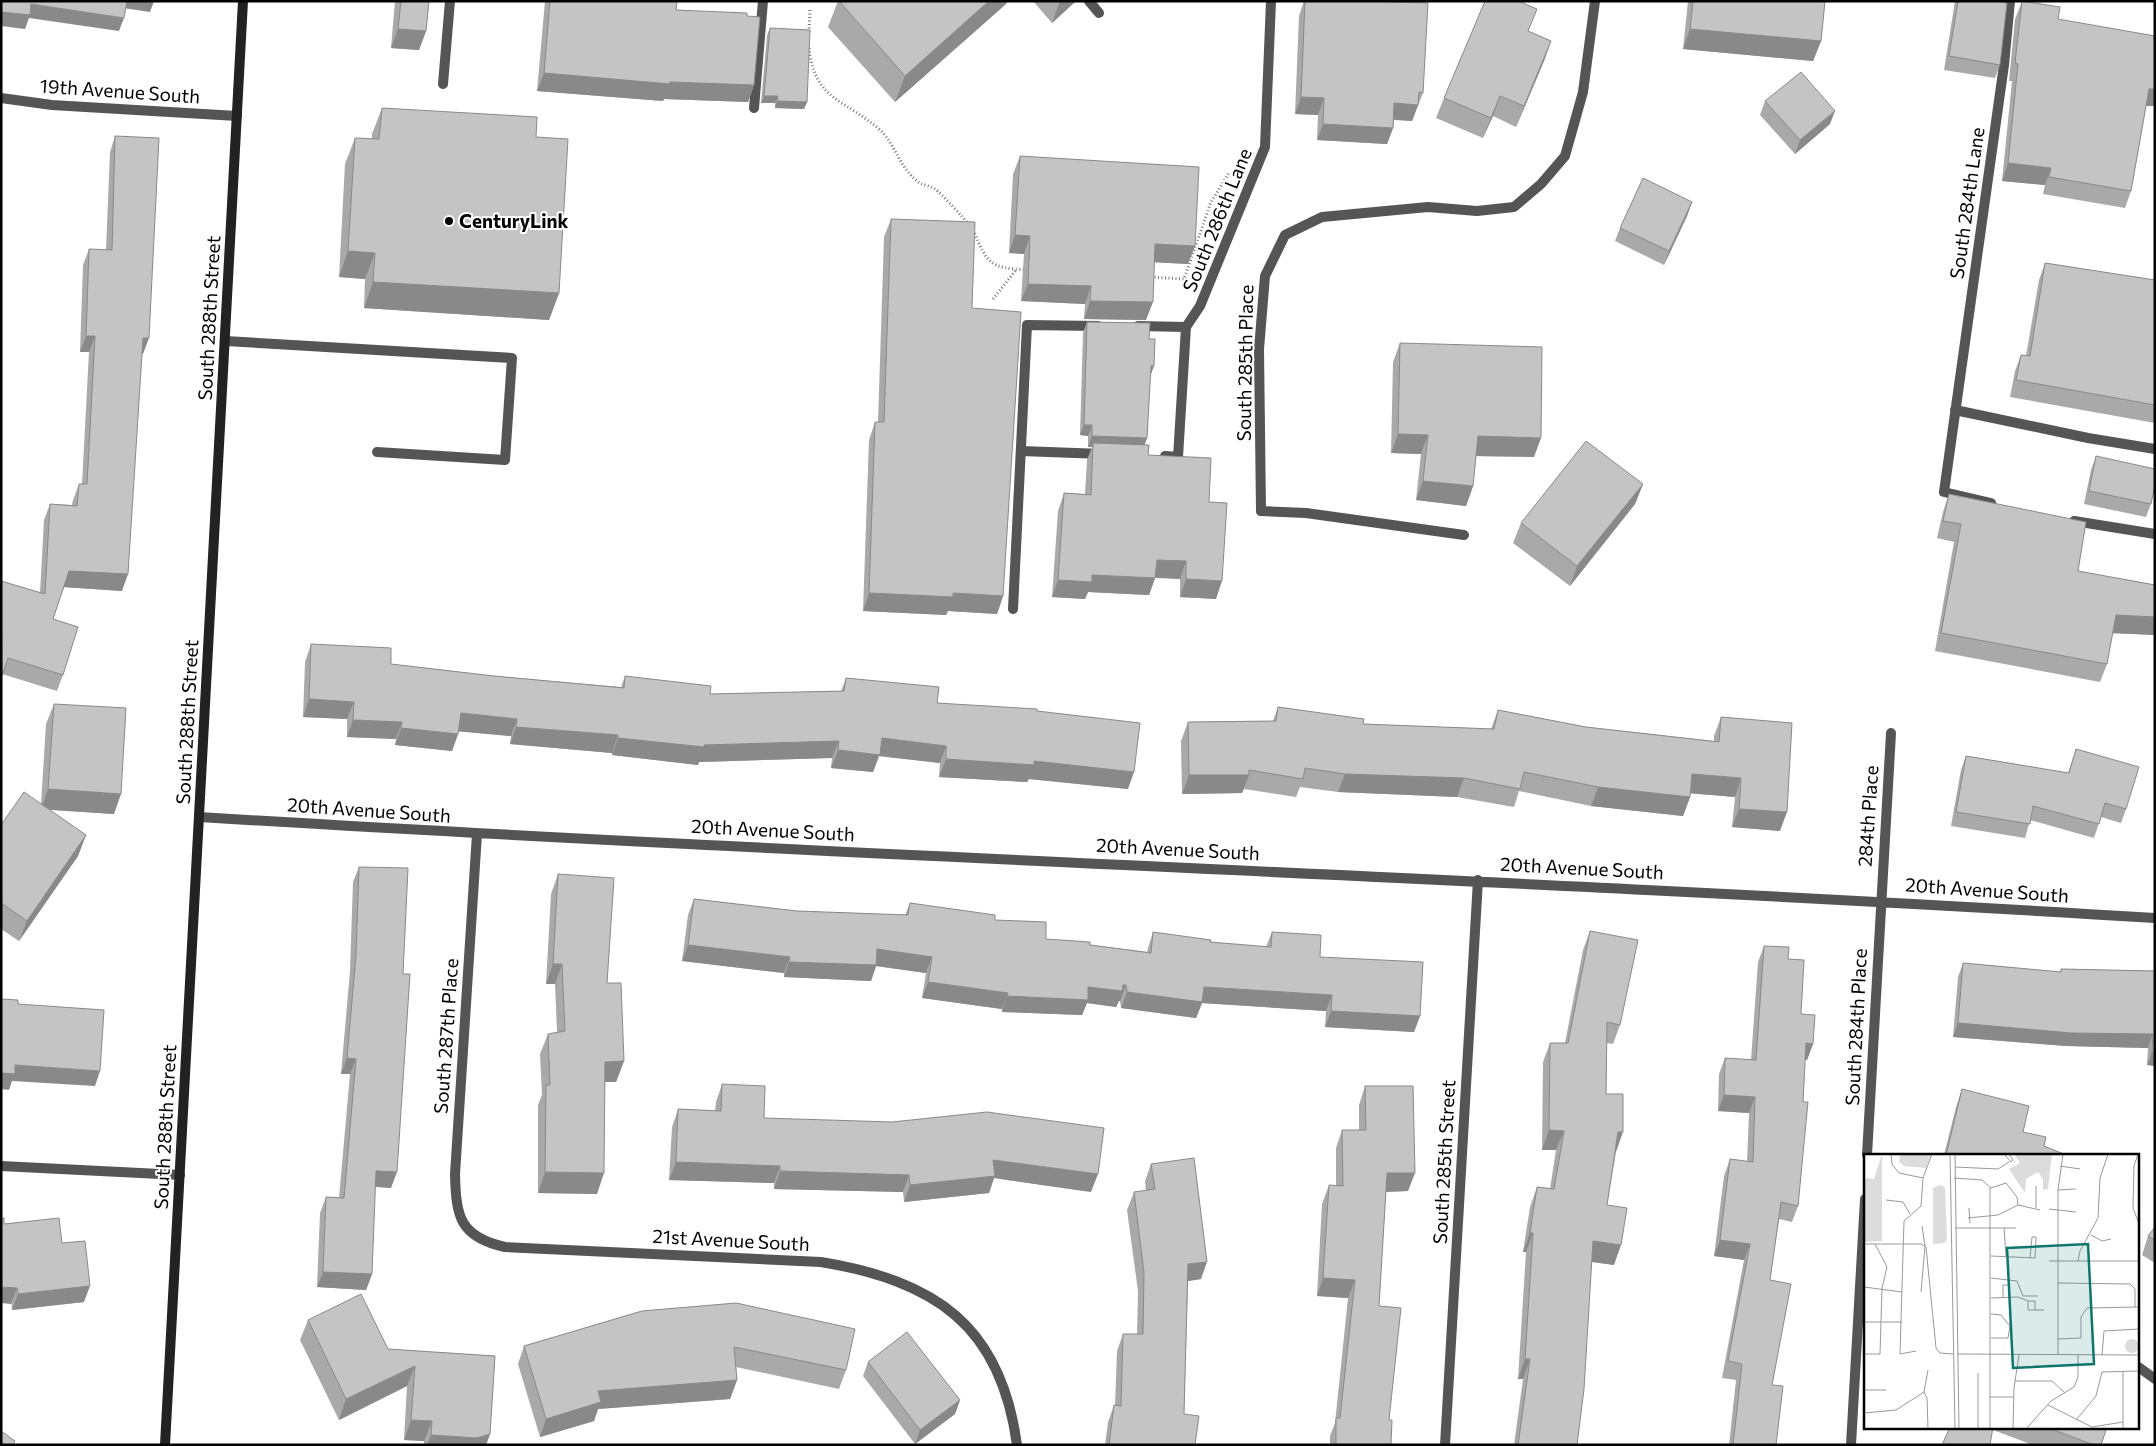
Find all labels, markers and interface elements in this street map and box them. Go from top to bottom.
street label: 19th Avenue South [39,73,201,108]
street label: South 284th Lane [1944,126,1989,280]
street label: South 286th Lane [1177,145,1256,295]
place label: CenturyLink [459,209,568,232]
marker: CenturyLink [443,215,455,227]
street label: South 288th Street [193,235,224,401]
street label: South 285th Place [1232,284,1257,442]
street label: South 288th Street [171,639,202,805]
street label: 284th Place [1852,764,1883,868]
street label: 20th Avenue South [286,792,452,827]
street label: 20th Avenue South [691,814,856,845]
street label: 20th Avenue South [1096,833,1261,864]
street label: 20th Avenue South [1500,852,1665,883]
street label: 20th Avenue South [1904,872,2070,907]
street label: South 284th Place [1840,948,1871,1106]
street label: South 287th Place [429,957,462,1114]
street label: South 288th Street [149,1044,180,1210]
street label: South 285th Street [1428,1079,1459,1245]
inset map [1864,1154,2138,1428]
street label: 21st Avenue South [652,1224,810,1255]

